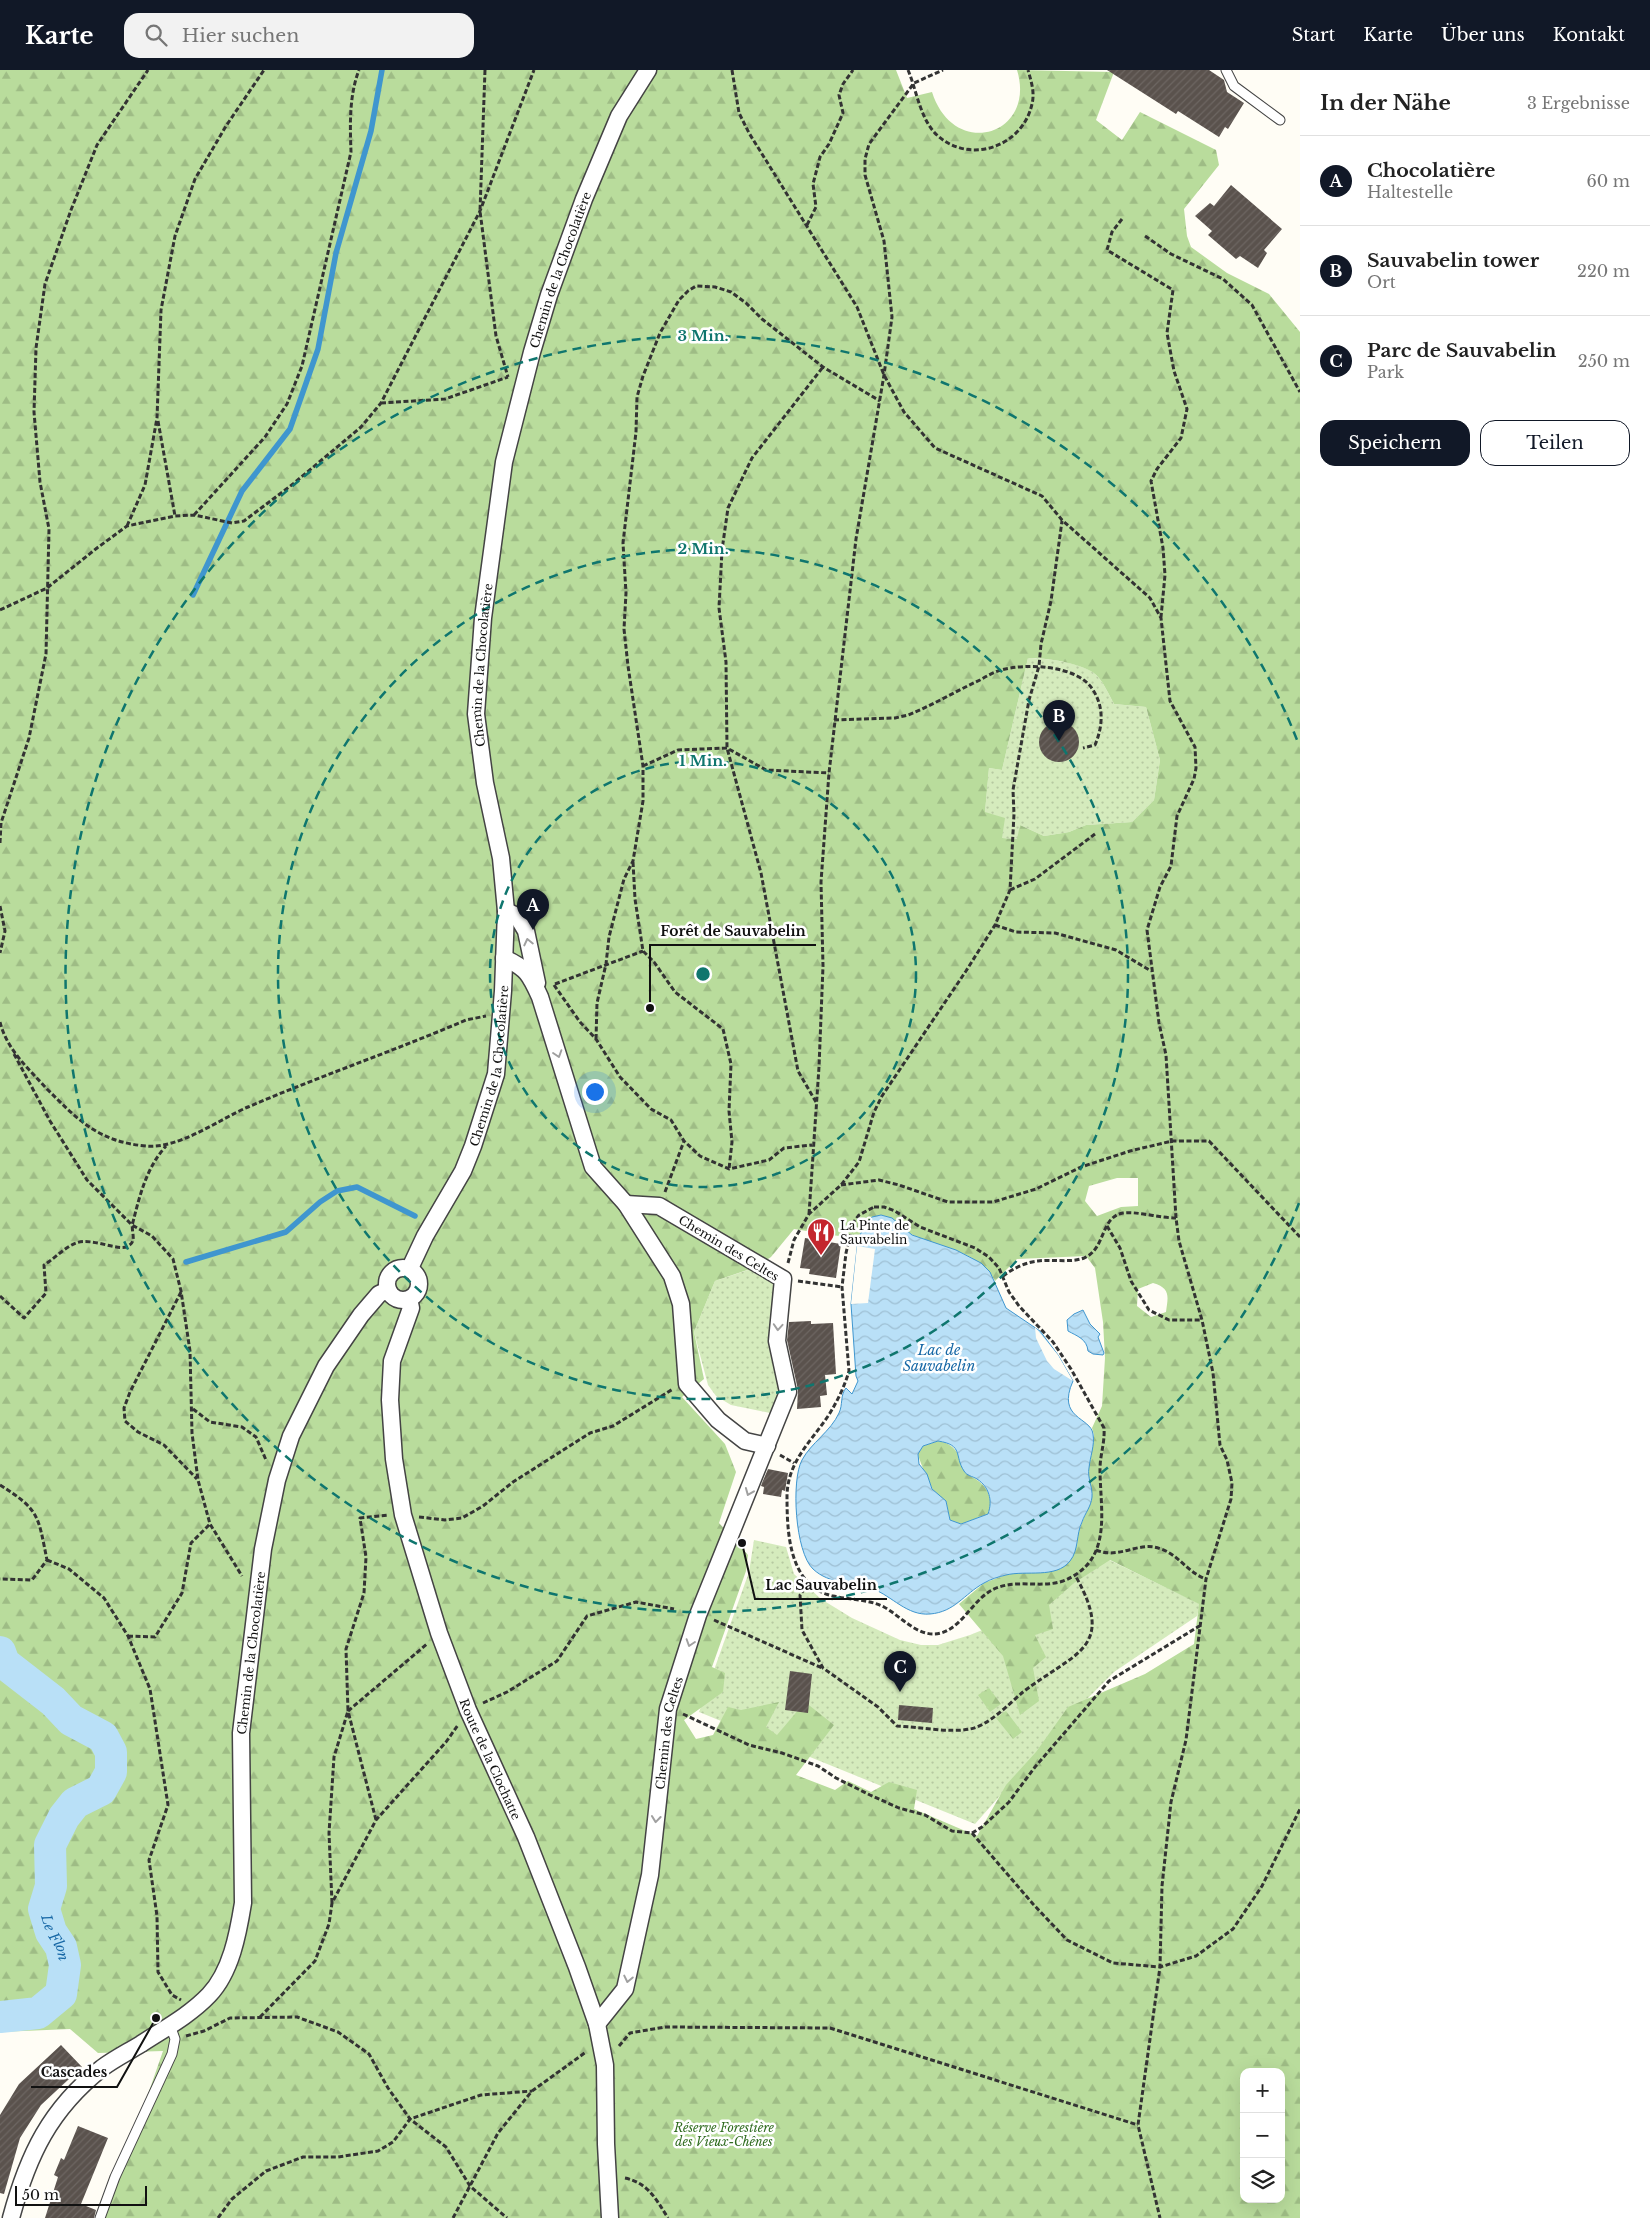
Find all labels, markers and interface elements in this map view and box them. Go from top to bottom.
search box [124,13,474,58]
text: Karte [25,21,94,50]
icon: search [142,21,170,49]
text: Hier suchen [182,24,299,47]
text: Start [1292,24,1335,46]
text: Karte [1363,24,1413,46]
text: Über uns [1441,24,1525,46]
text: Kontakt [1553,24,1625,46]
text: In der Nähe [1320,90,1451,116]
text: 3 Ergebnisse [1527,93,1630,113]
text: Chocolatière [1367,159,1495,182]
text: A [1330,171,1342,191]
text: 60 m [1587,171,1630,191]
text: Haltestelle [1367,182,1453,202]
street label: Chemin de la Chocolatière [526,189,594,350]
text: Sauvabelin tower [1367,249,1539,272]
text: B [1330,261,1342,281]
text: 220 m [1577,261,1630,281]
text: Ort [1367,272,1396,292]
text: 3 Min. [678,326,729,345]
text: Parc de Sauvabelin [1367,339,1556,362]
text: C [1329,351,1343,371]
text: 250 m [1578,351,1630,371]
text: Park [1367,362,1404,382]
button: Speichern [1320,420,1470,466]
button: Teilen [1480,420,1630,466]
text: 2 Min. [677,539,729,558]
street label: Chemin de la Chocolatière [468,582,495,748]
pin: B [1043,700,1075,741]
text: 1 Min. [679,751,727,770]
pin: A [517,889,549,930]
callout: Forêt de Sauvabelin [650,916,816,945]
text: Forêt de Sauvabelin [660,922,806,940]
one-way arrow [523,938,534,947]
centre of rings [694,965,712,983]
street label: Chemin de la Chocolatière [466,985,511,1148]
one-way arrow [552,1049,562,1057]
your location [582,1079,608,1105]
street label: Chemin des Celtes [676,1212,782,1284]
restaurant icon: La Pinte de Sauvabelin [806,1217,836,1256]
place label: La Pinte de Sauvabelin [840,1218,909,1247]
one-way arrow [773,1324,784,1332]
water label: Lac de Sauvabelin [903,1341,975,1375]
one-way arrow [745,1487,755,1496]
street label: Chemin de la Chocolatière [233,1570,268,1735]
callout: Lac Sauvabelin [755,1570,887,1599]
text: Lac Sauvabelin [765,1576,877,1594]
one-way arrow [685,1638,695,1647]
pin: C [884,1651,916,1692]
street label: Chemin des Celtes [652,1674,685,1790]
street label: Route de la Clochatte [457,1696,525,1822]
one-way arrow [651,1815,662,1823]
water label: Le Flon [37,1911,73,1963]
one-way arrow [623,1974,633,1983]
callout: Cascades [31,2058,117,2087]
text: Cascades [41,2063,108,2081]
map controls [1240,2068,1285,2203]
button: + [1240,2068,1285,2113]
button: − [1240,2113,1285,2158]
park label: Réserve Forestière des Vieux-Chênes [673,2120,775,2149]
button: layers [1240,2158,1285,2203]
scale bar [15,2183,148,2206]
text: 50 m [22,2186,59,2204]

